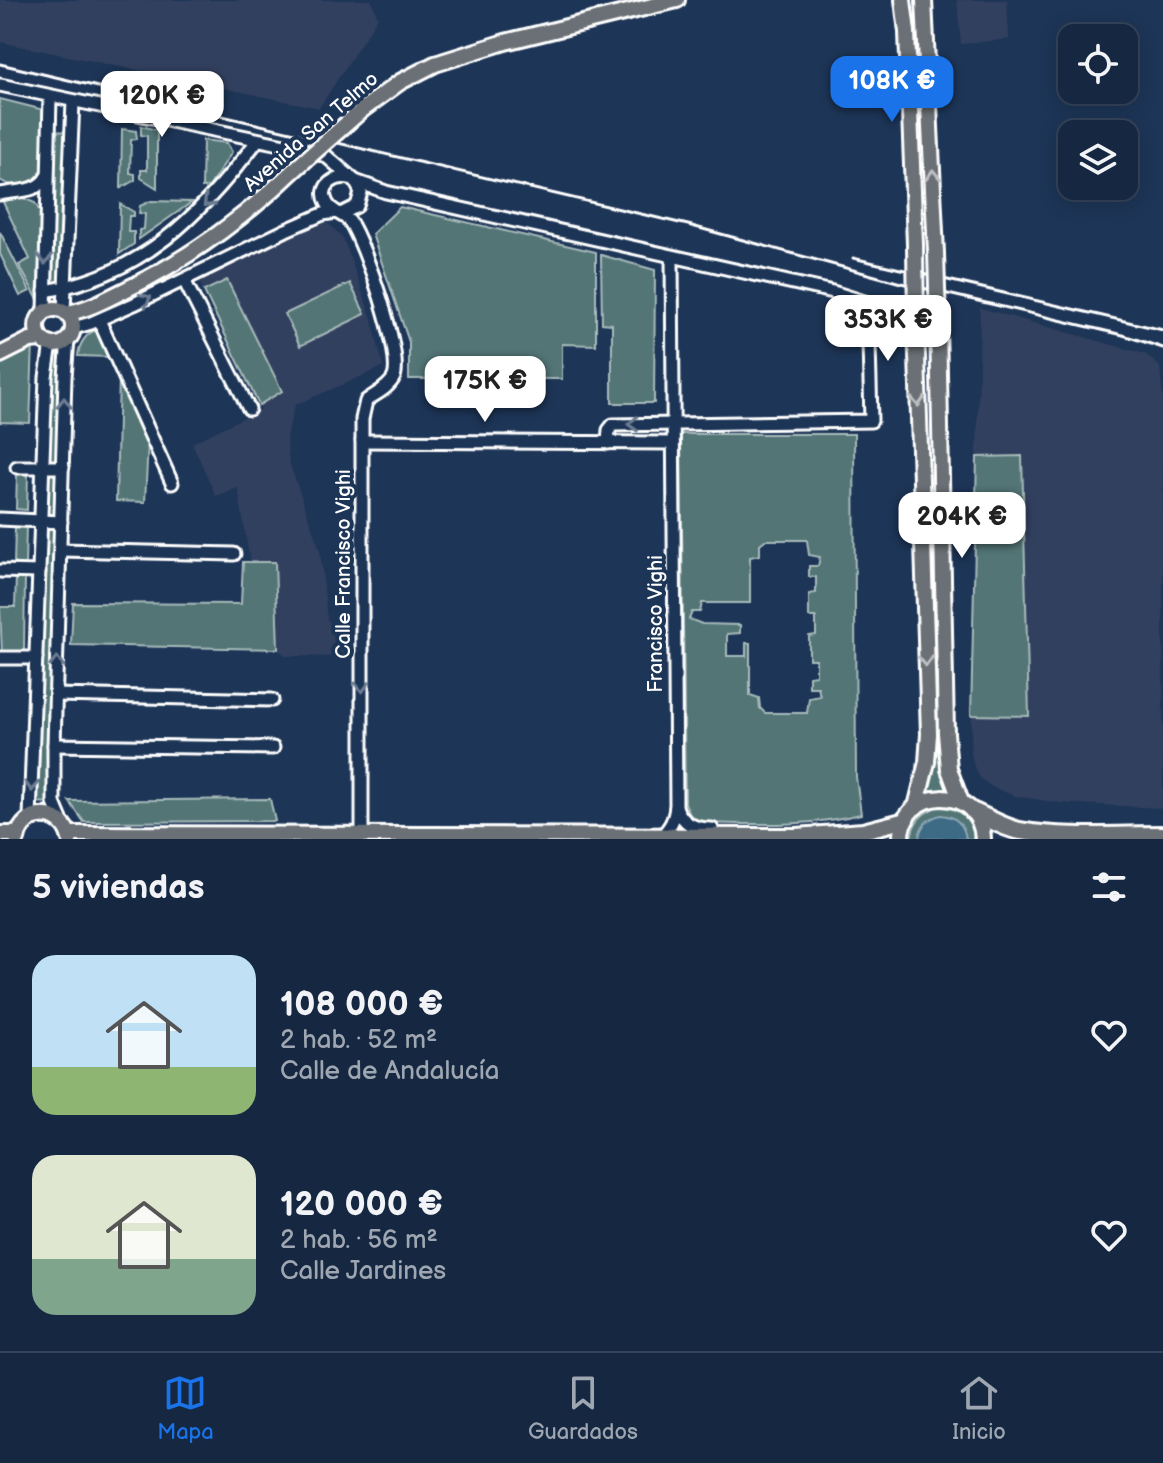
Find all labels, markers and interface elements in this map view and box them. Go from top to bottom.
map controls [1058,24,1138,200]
button: locate [1058,24,1138,104]
pin: 108K € [827,56,957,124]
text: 108K € [848,66,936,97]
street label: Avenida San Telmo [239,67,383,197]
pin: 120K € [97,71,227,139]
text: 120K € [119,81,205,112]
button: layers [1058,120,1138,200]
one-way arrow [924,168,941,181]
one-way arrow [203,193,217,207]
one-way arrow [37,253,54,266]
one-way arrow [137,293,152,308]
pin: 353K € [823,295,953,363]
text: 353K € [843,305,933,336]
pin: 175K € [420,356,550,424]
text: 175K € [443,366,527,397]
one-way arrow [910,395,927,408]
one-way arrow [55,396,73,409]
one-way arrow [626,415,639,433]
street label: Calle Francisco Vighi [332,469,356,659]
pin: 204K € [897,492,1027,560]
text: 204K € [917,502,1007,533]
street label: Francisco Vighi [644,555,668,693]
one-way arrow [48,655,65,668]
one-way arrow [918,655,935,668]
one-way arrow [353,681,371,694]
one-way arrow [24,780,41,793]
icon: filters [1087,865,1131,909]
text: 5 viviendas [32,867,204,908]
text: 108 000 € [280,984,443,1025]
icon: home [96,987,192,1083]
icon: heart [1087,1013,1131,1057]
text: 2 hab. · 52 m² [280,1025,437,1056]
text: Calle de Andalucía [280,1056,500,1087]
text: 120 000 € [280,1184,443,1225]
icon: home [96,1187,192,1283]
icon: heart [1087,1213,1131,1257]
text: 2 hab. · 56 m² [280,1225,438,1256]
text: Calle Jardines [280,1256,446,1287]
tab: Mapa [157,1371,214,1446]
tab: Guardados [528,1371,638,1446]
tab: Inicio [952,1371,1006,1446]

